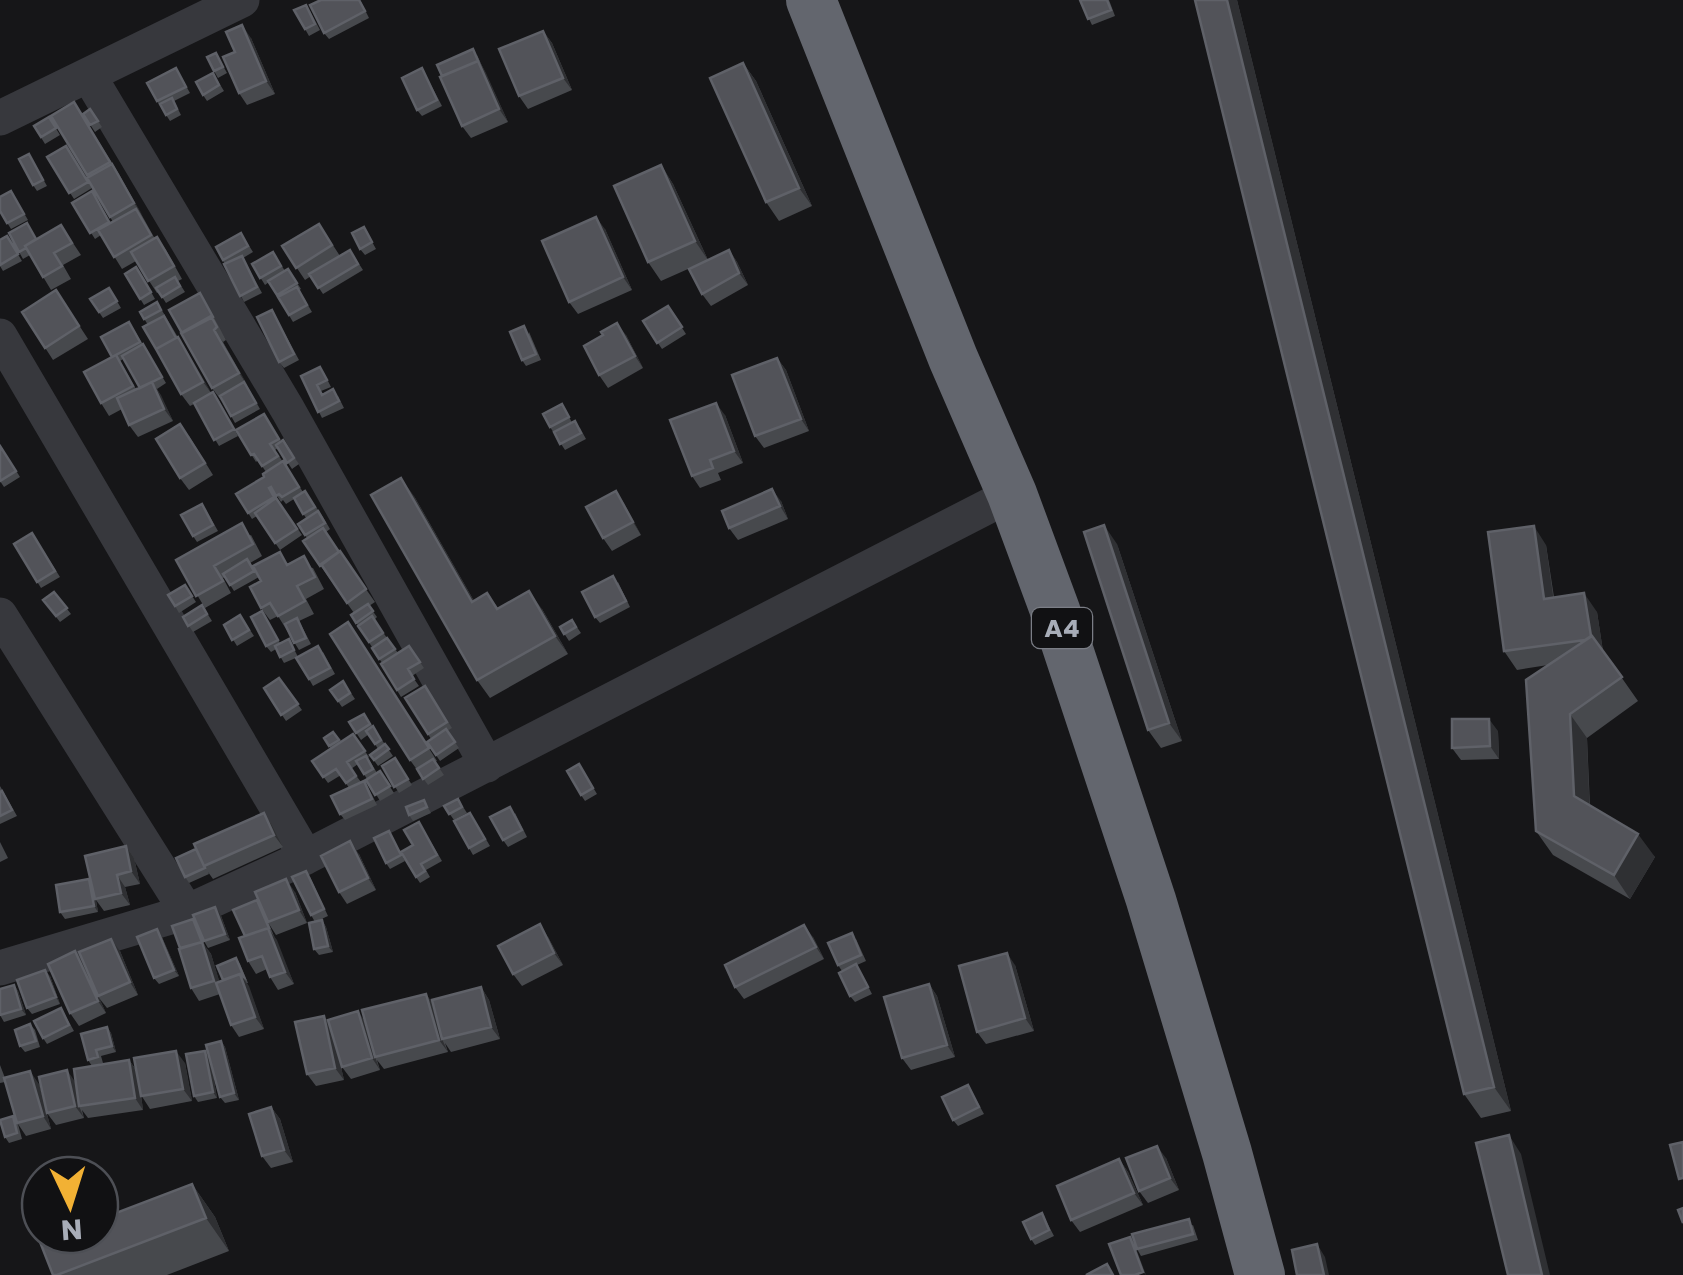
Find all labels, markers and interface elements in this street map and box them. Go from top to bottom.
road number: A4 [1032,608,1092,648]
north arrow [20,1155,120,1255]
text: N [60,1209,84,1250]

